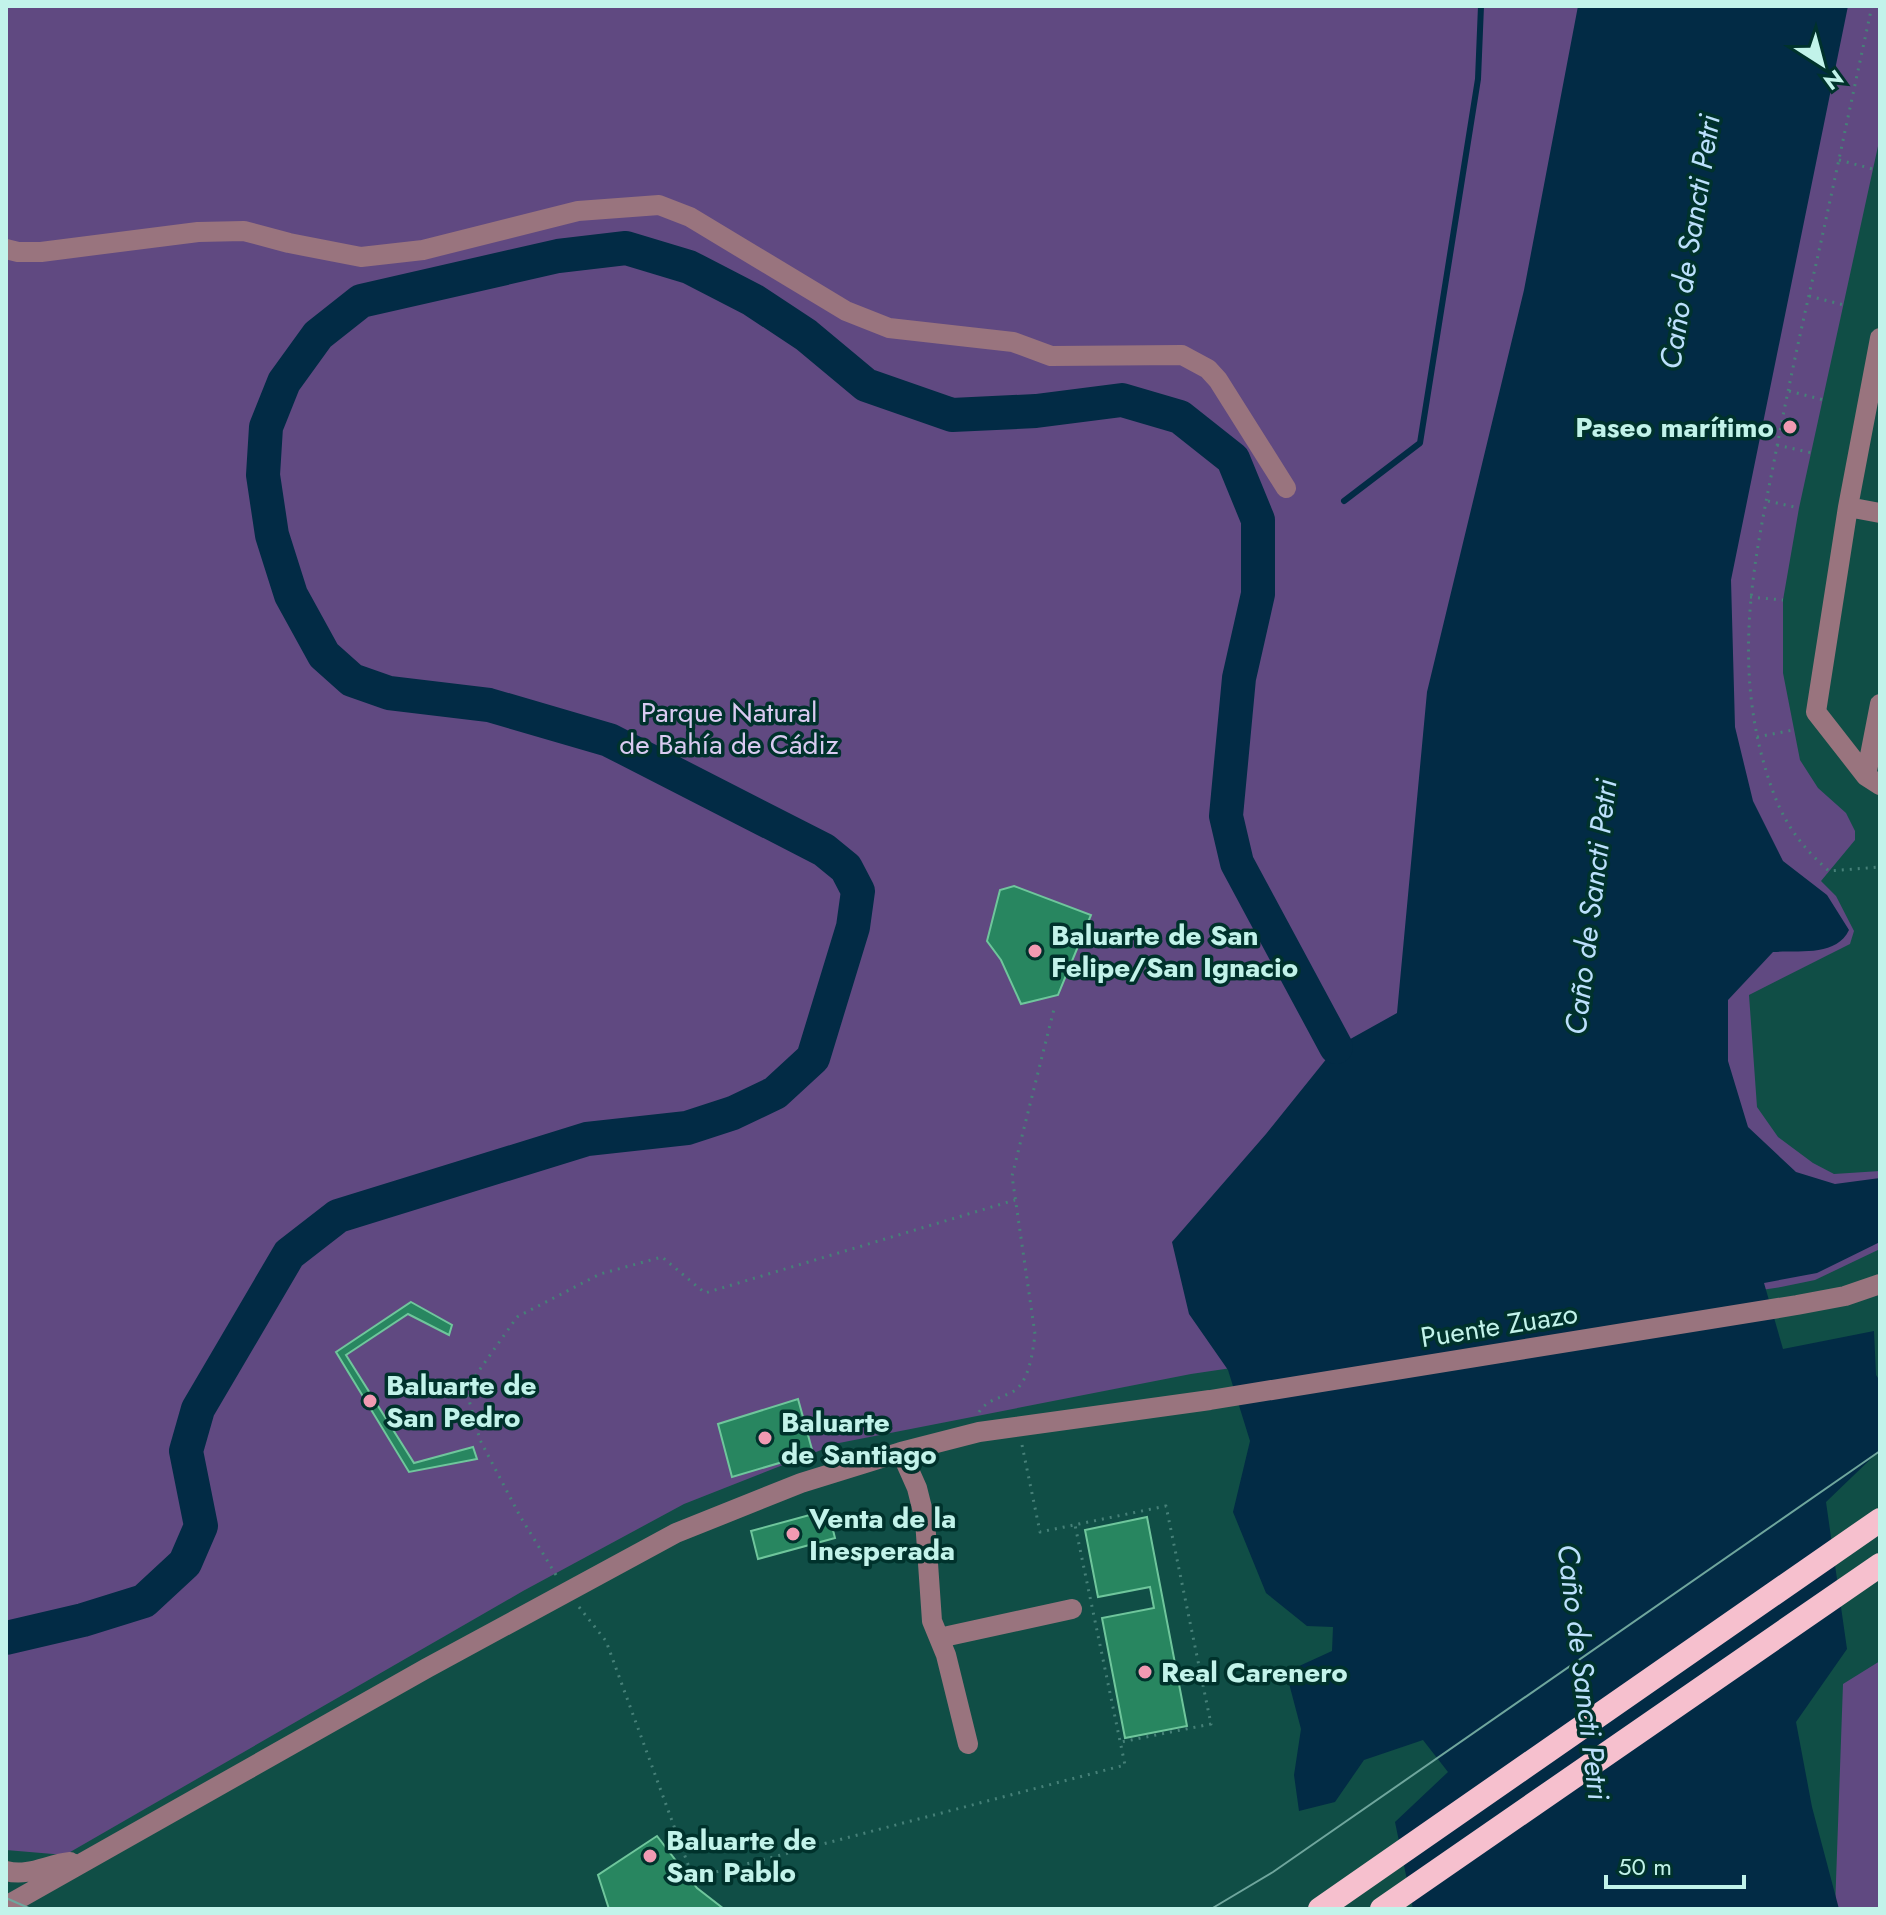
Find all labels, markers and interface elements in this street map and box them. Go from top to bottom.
north arrow [1782,24,1862,104]
text: N [1817,62,1850,98]
water label: Caño de Sancti Petri [1648,111,1731,372]
place label: Paseo marítimo [1575,407,1774,448]
marker: Paseo marítimo [1781,418,1799,436]
park label: Parque Natural de Bahía de Cádiz [619,692,839,765]
water label: Caño de Sancti Petri [1553,776,1628,1037]
place label: Baluarte de San Felipe/San Ignacio [1051,915,1298,988]
marker: Baluarte de San Felipe/San Ignacio [1026,942,1044,960]
street label: Puente Zuazo [1418,1293,1581,1358]
place label: Baluarte de San Pedro [386,1365,537,1438]
marker: Baluarte de San Pedro [361,1392,379,1410]
place label: Baluarte de Santiago [781,1402,937,1475]
marker: Baluarte de Santiago [756,1429,774,1447]
place label: Venta de la Inesperada [808,1498,956,1571]
marker: Venta de la Inesperada [784,1525,802,1543]
water label: Caño de Sancti Petri [1546,1542,1621,1803]
place label: Real Carenero [1161,1652,1348,1693]
marker: Real Carenero [1136,1663,1154,1681]
place label: Baluarte de San Pablo [666,1820,817,1893]
scale bar [1606,1839,1744,1889]
marker: Baluarte de San Pablo [641,1847,659,1865]
text: 50 m [1618,1849,1672,1884]

